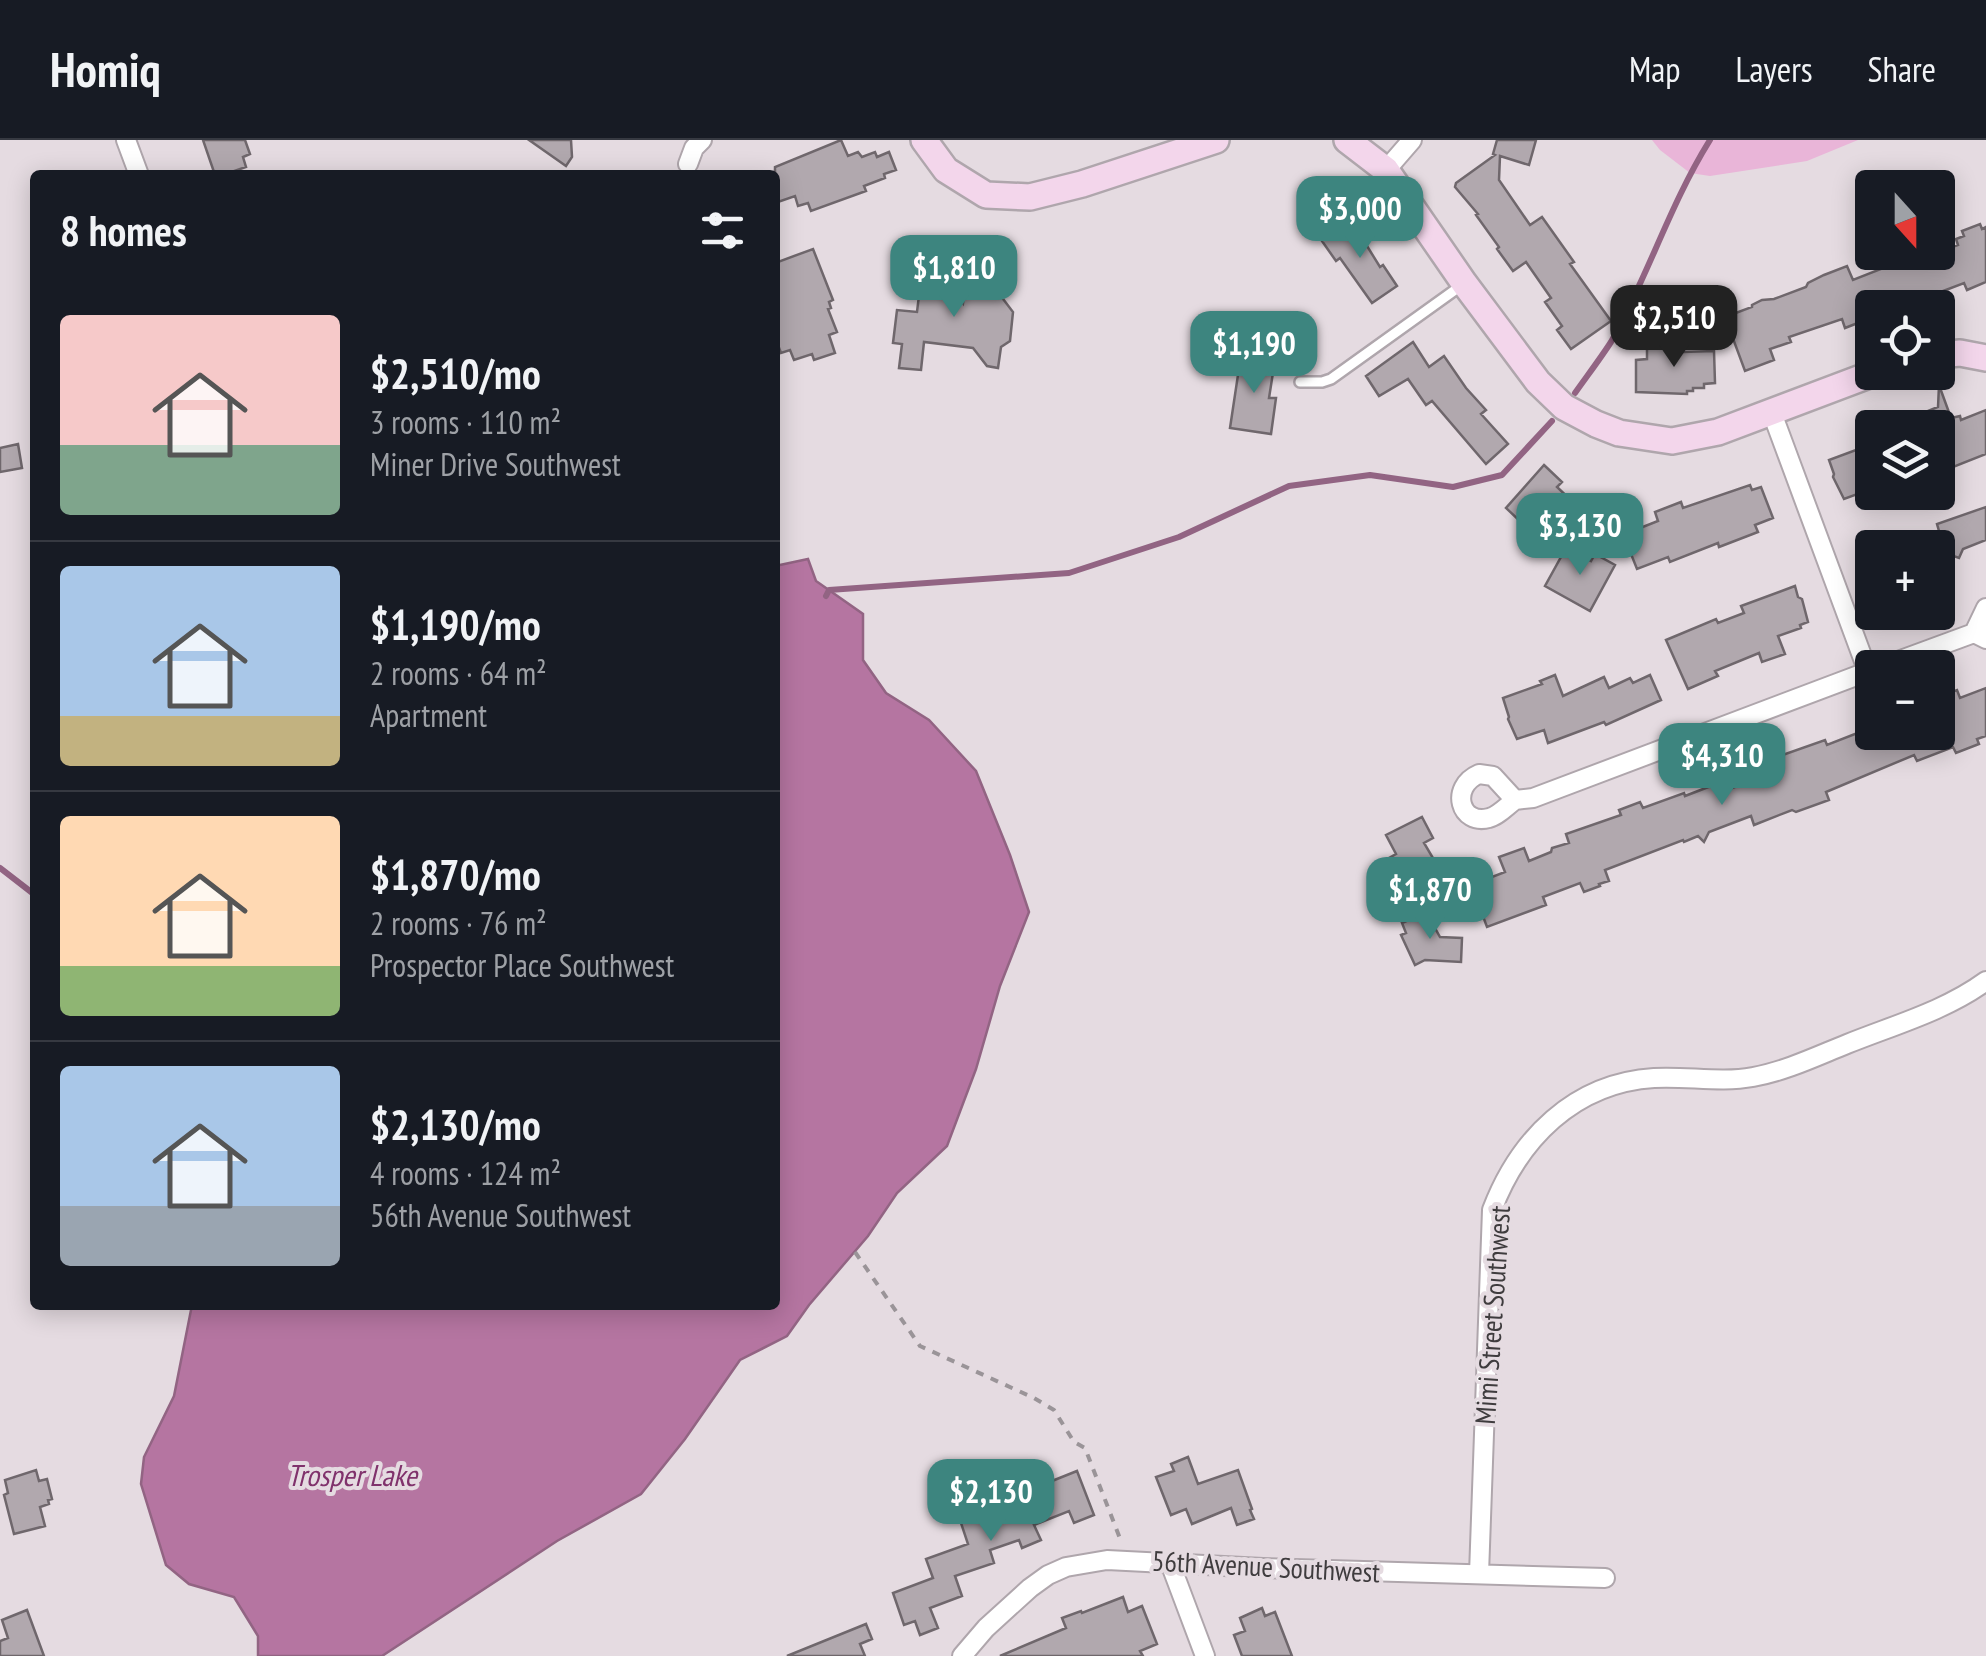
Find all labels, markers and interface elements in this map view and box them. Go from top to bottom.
text: Homiq [50,38,161,100]
text: Map [1629,46,1680,92]
text: Layers [1735,46,1813,92]
text: Share [1868,46,1936,92]
north arrow [1855,170,1955,270]
map controls [1855,170,1955,750]
pin: $3,000 [1279,176,1441,261]
text: $3,000 [1318,187,1402,229]
text: 8 homes [60,203,187,258]
icon: filters [695,203,750,258]
pin: $1,810 [873,235,1035,320]
text: $1,810 [912,246,996,288]
pin: $2,510 [1593,285,1755,370]
button: locate [1855,290,1955,390]
text: $2,510 [1632,296,1716,338]
pin: $1,190 [1173,311,1335,396]
text: $1,190 [1212,322,1296,364]
text: $2,510/mo [370,346,541,401]
icon: home [140,355,260,475]
text: 3 rooms · 110 m² [370,401,561,443]
button: layers [1855,410,1955,510]
text: Miner Drive Southwest [370,443,621,485]
pin: $3,130 [1499,493,1661,578]
text: $3,130 [1538,504,1622,546]
button: + [1855,530,1955,630]
text: $1,190/mo [370,597,541,652]
icon: home [140,606,260,726]
button: − [1855,650,1955,750]
text: 2 rooms · 64 m² [370,652,547,694]
text: Apartment [370,694,487,736]
pin: $4,310 [1641,723,1803,808]
text: $4,310 [1680,734,1764,776]
text: $1,870/mo [370,847,541,902]
icon: home [140,856,260,976]
pin: $1,870 [1349,857,1511,942]
text: $1,870 [1388,868,1472,910]
text: 2 rooms · 76 m² [370,902,547,944]
text: Prospector Place Southwest [370,944,674,986]
text: $2,130/mo [370,1097,541,1152]
icon: home [140,1106,260,1226]
text: 4 rooms · 124 m² [370,1152,561,1194]
text: 56th Avenue Southwest [370,1194,631,1236]
street label: Mimi Street Southwest [1466,1204,1518,1426]
water label: Trosper Lake [287,1455,419,1494]
pin: $2,130 [910,1459,1072,1544]
text: $2,130 [949,1470,1033,1512]
street label: 56th Avenue Southwest [1151,1542,1381,1590]

